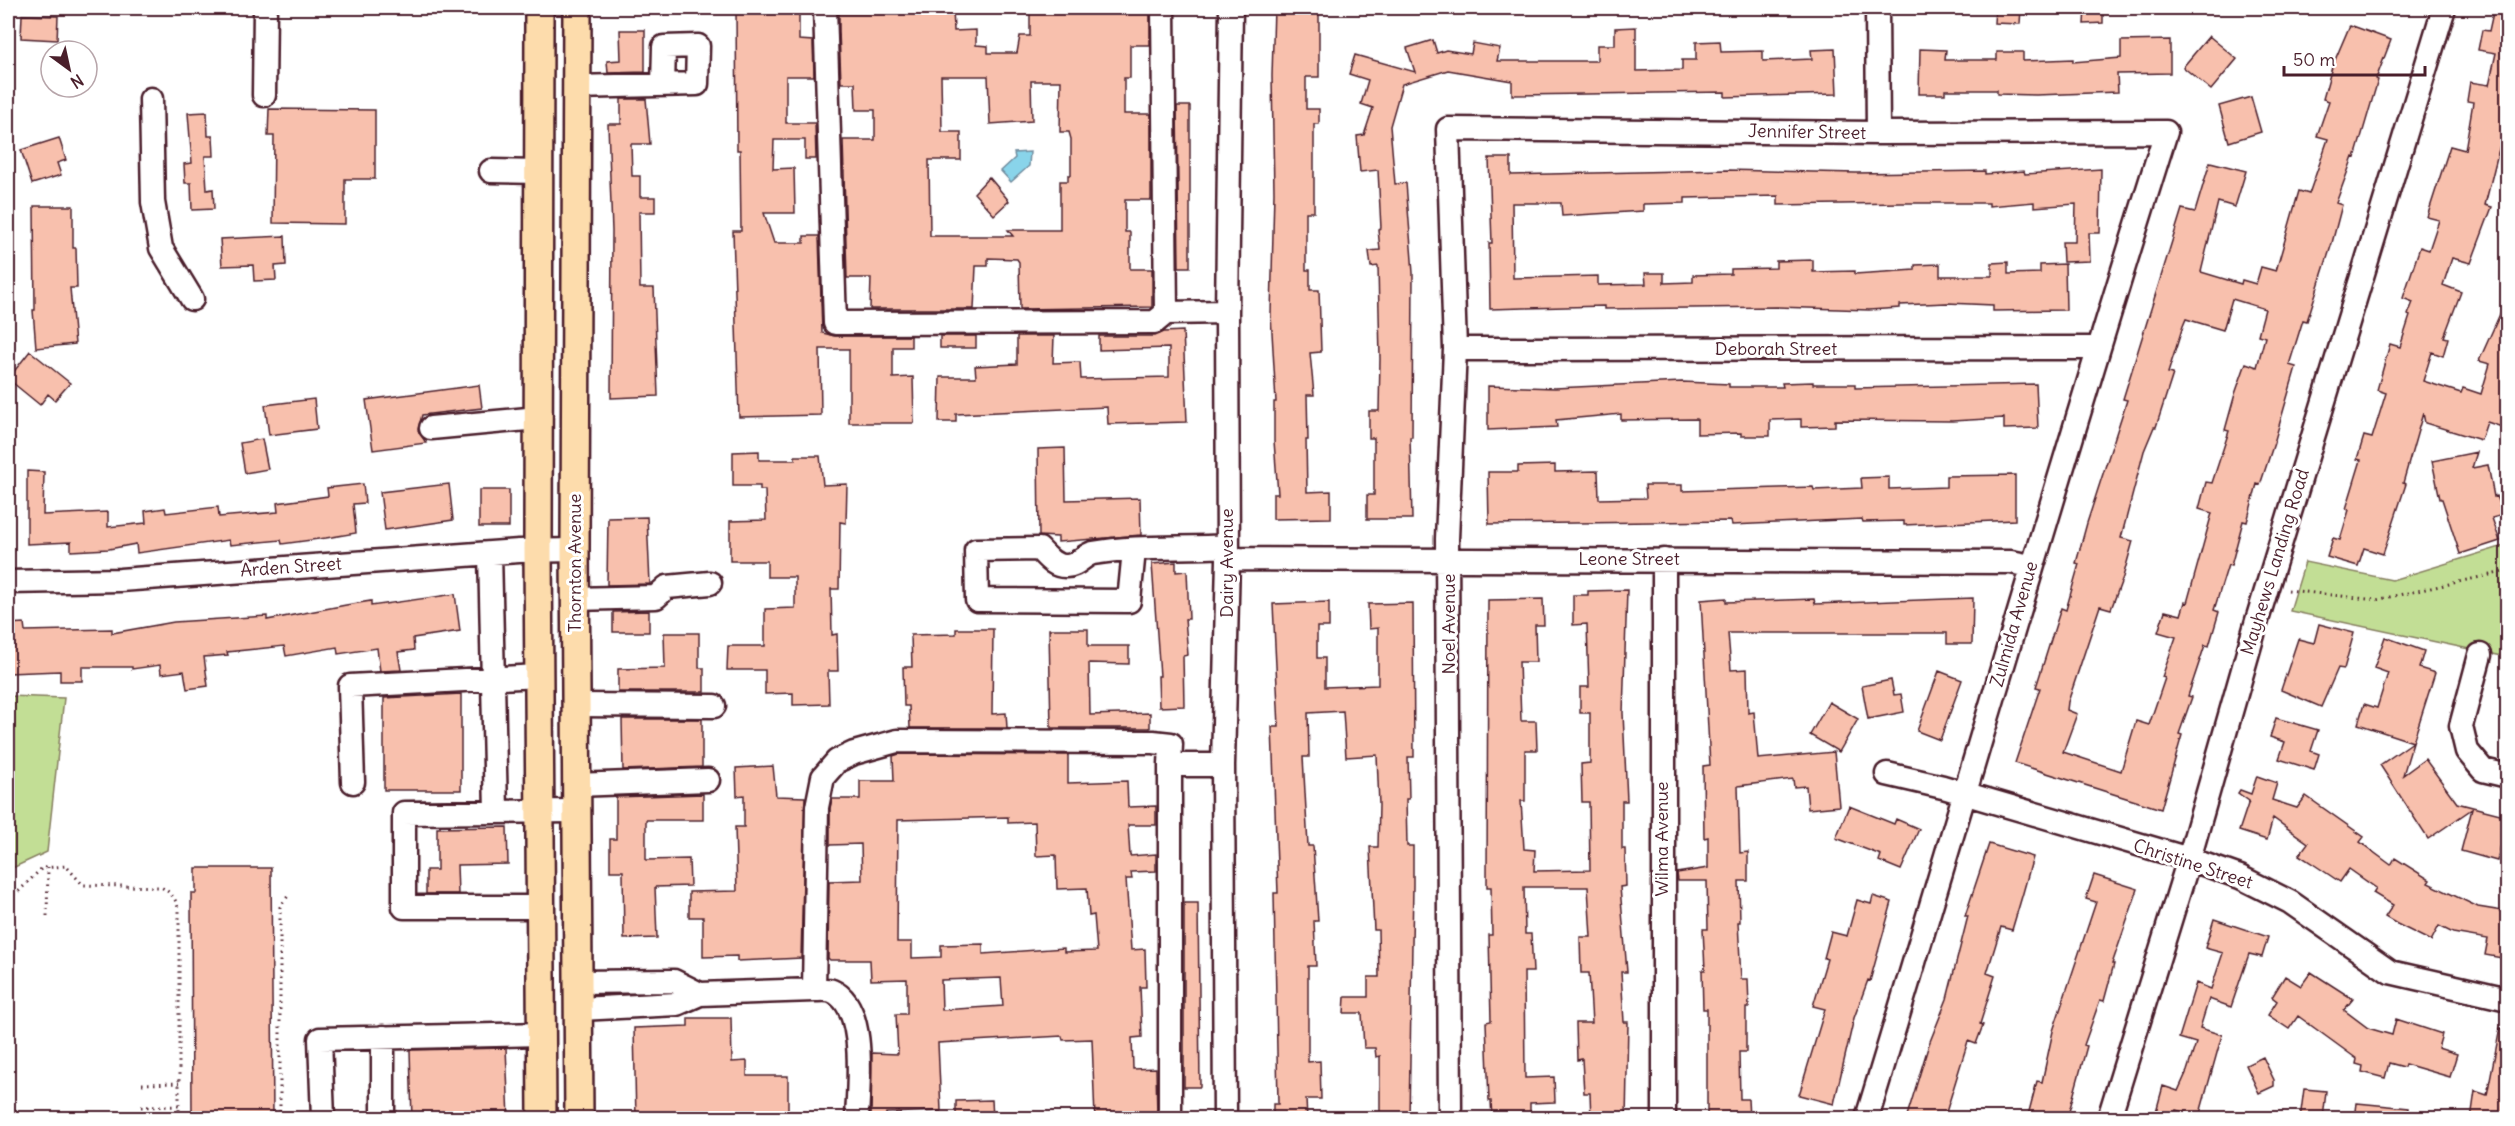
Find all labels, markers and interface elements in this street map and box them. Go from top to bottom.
north arrow [39,39,99,99]
scale bar [2284,39,2425,77]
text: 50 m [2293,48,2335,71]
text: N [67,70,87,93]
street label: Jennifer Street [1748,119,1866,144]
street label: Deborah Street [1715,337,1837,360]
street label: Mayhews Landing Road [2235,466,2314,658]
street label: Thornton Avenue [563,494,586,632]
street label: Dairy Avenue [1215,508,1238,618]
street label: Leone Street [1578,547,1680,570]
street label: Arden Street [239,551,342,582]
street label: Zulmida Avenue [1985,558,2042,689]
street label: Noel Avenue [1437,574,1460,674]
street label: Wilma Avenue [1650,781,1673,897]
street label: Christine Street [2130,833,2256,894]

